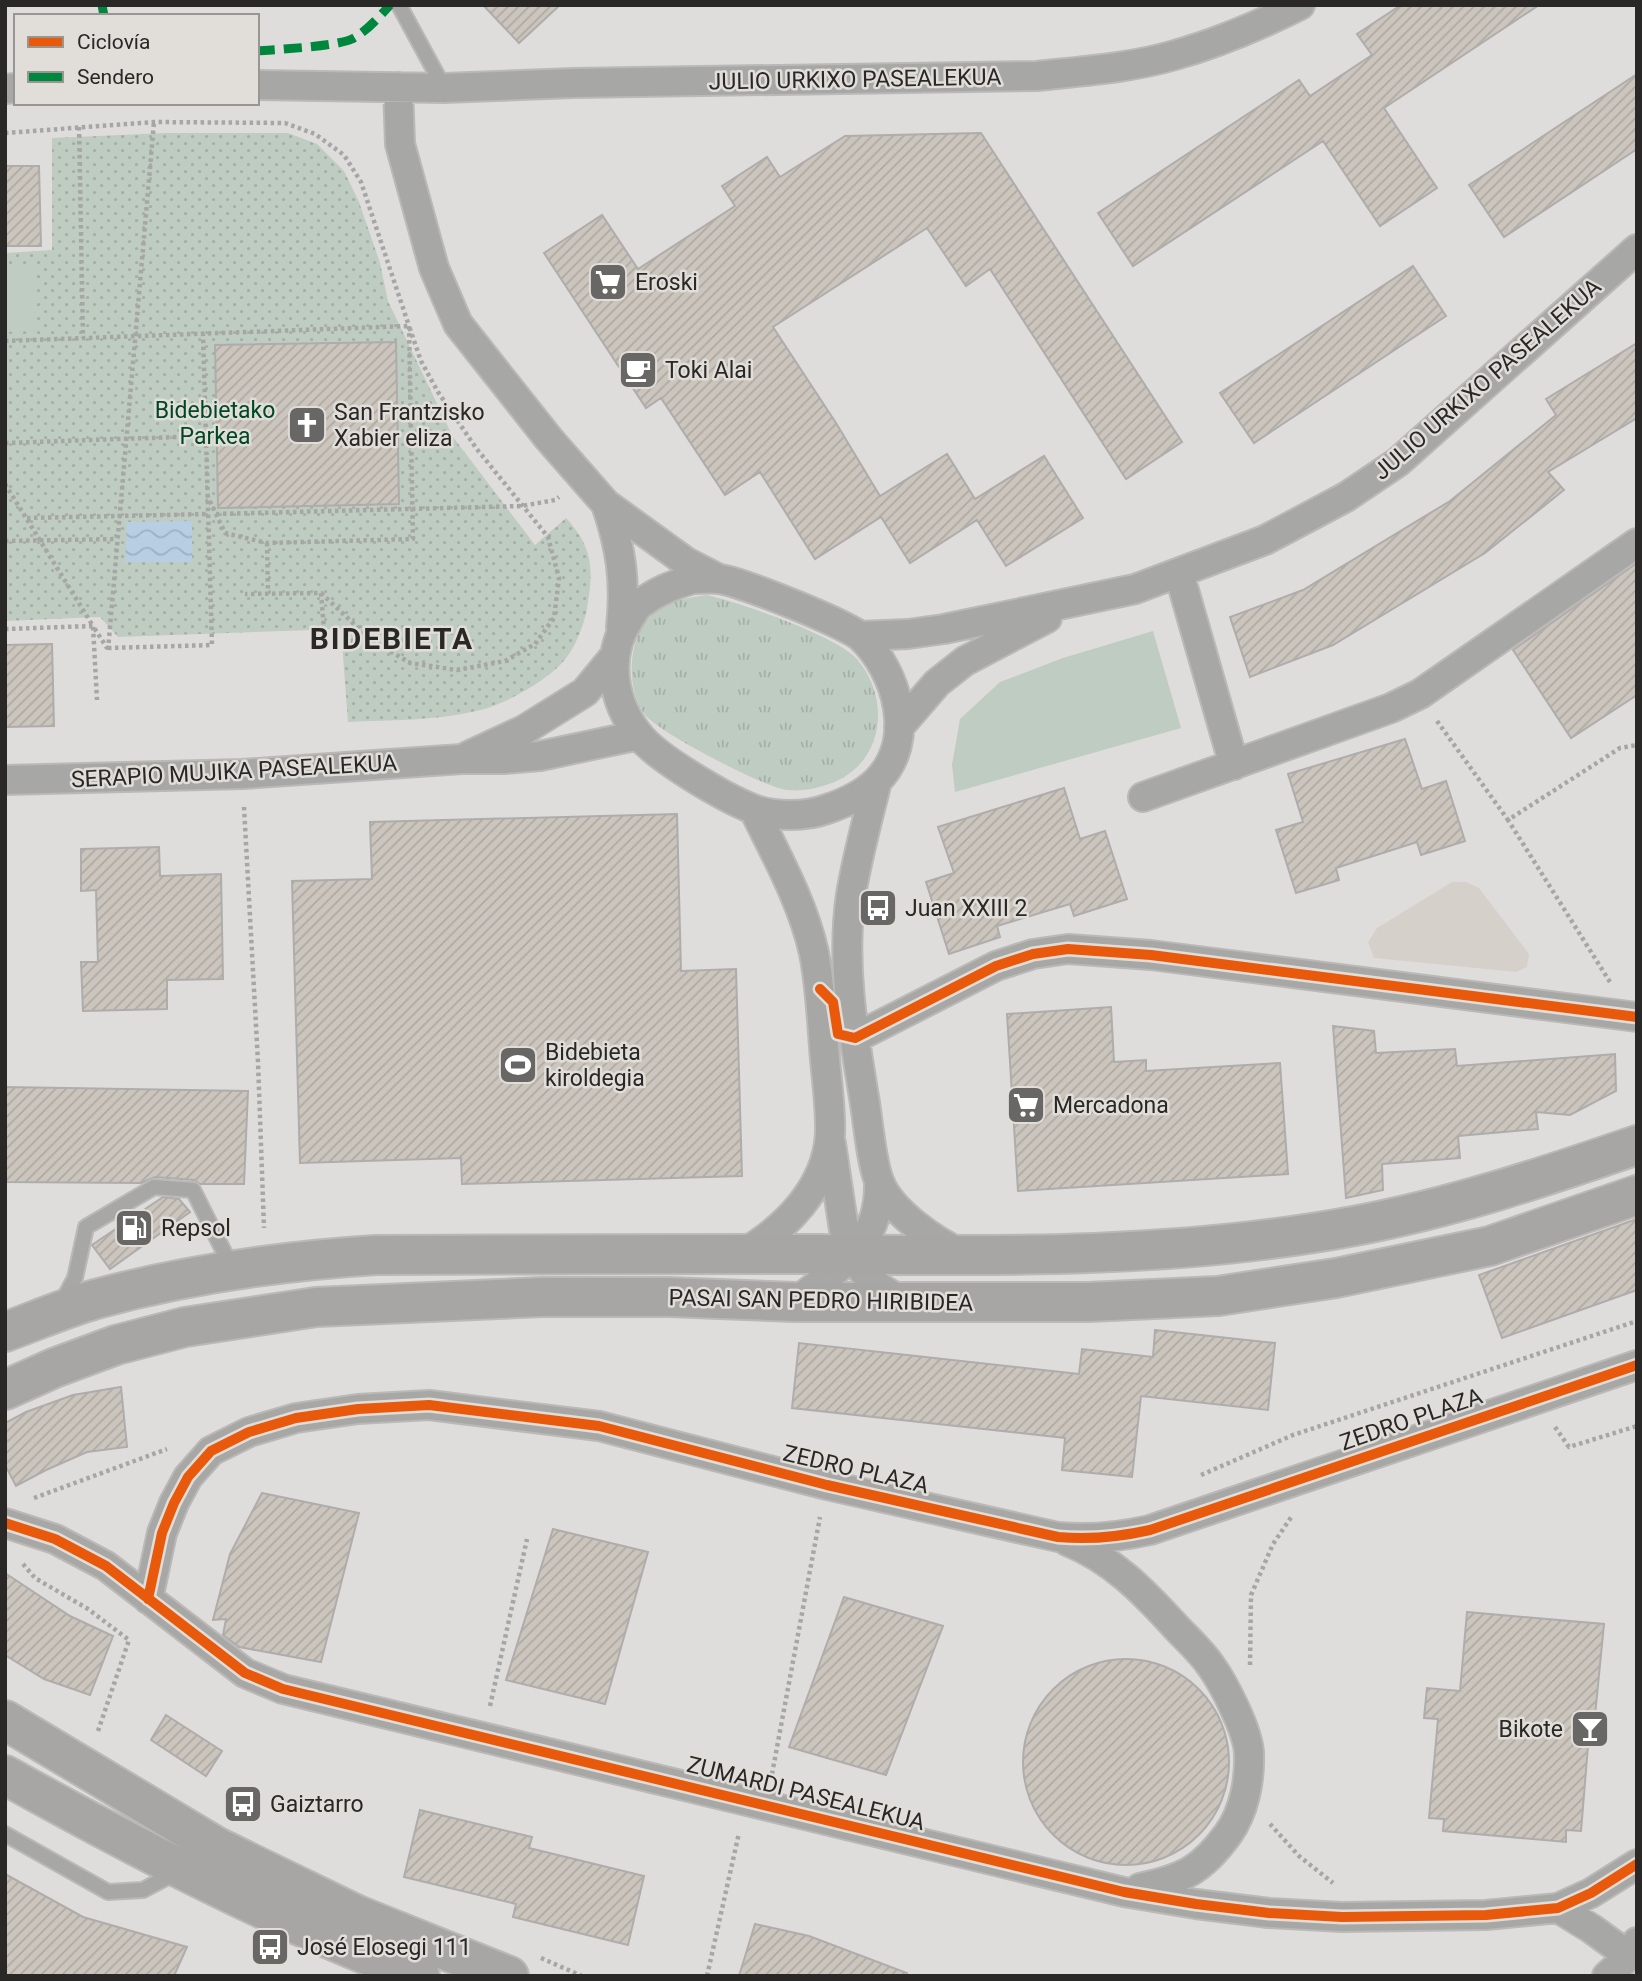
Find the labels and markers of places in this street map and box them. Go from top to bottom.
supermarket icon: Eroski [587,261,629,303]
place label: Eroski [635,269,698,296]
cafe icon: Toki Alai [617,349,659,391]
place label: Toki Alai [665,357,752,384]
place label: San Frantzisko Xabier eliza [334,399,485,452]
church icon: San Frantzisko Xabier eliza [286,404,328,446]
bus stop icon: Juan XXIII 2 [857,887,899,929]
place label: Juan XXIII 2 [905,895,1028,922]
place label: Bidebieta kiroldegia [545,1039,645,1092]
sports icon: Bidebieta kiroldegia [497,1044,539,1086]
supermarket icon: Mercadona [1005,1084,1047,1126]
place label: Mercadona [1053,1092,1169,1119]
fuel station icon: Repsol [113,1207,155,1249]
place label: Repsol [161,1215,231,1242]
bar icon: Bikote [1569,1708,1611,1750]
place label: Bikote [1499,1716,1563,1743]
bus stop icon: Gaiztarro [222,1783,264,1825]
place label: Gaiztarro [270,1791,364,1818]
bus stop icon: José Elosegi 111 [249,1926,291,1968]
place label: José Elosegi 111 [297,1934,471,1961]

